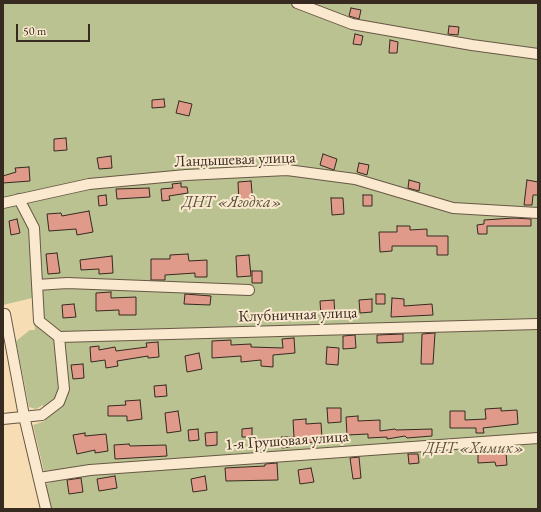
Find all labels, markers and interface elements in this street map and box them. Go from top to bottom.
scale bar [18,16,92,42]
text: 50 m [23,23,46,39]
street label: Ландышевая улица [174,148,296,172]
park label: ДНТ «Ягодка» [182,193,282,213]
street label: Клубничная улица [238,303,358,327]
street label: 1-я Грушовая улица [225,427,349,455]
park label: ДНТ «Химик» [424,439,524,459]

